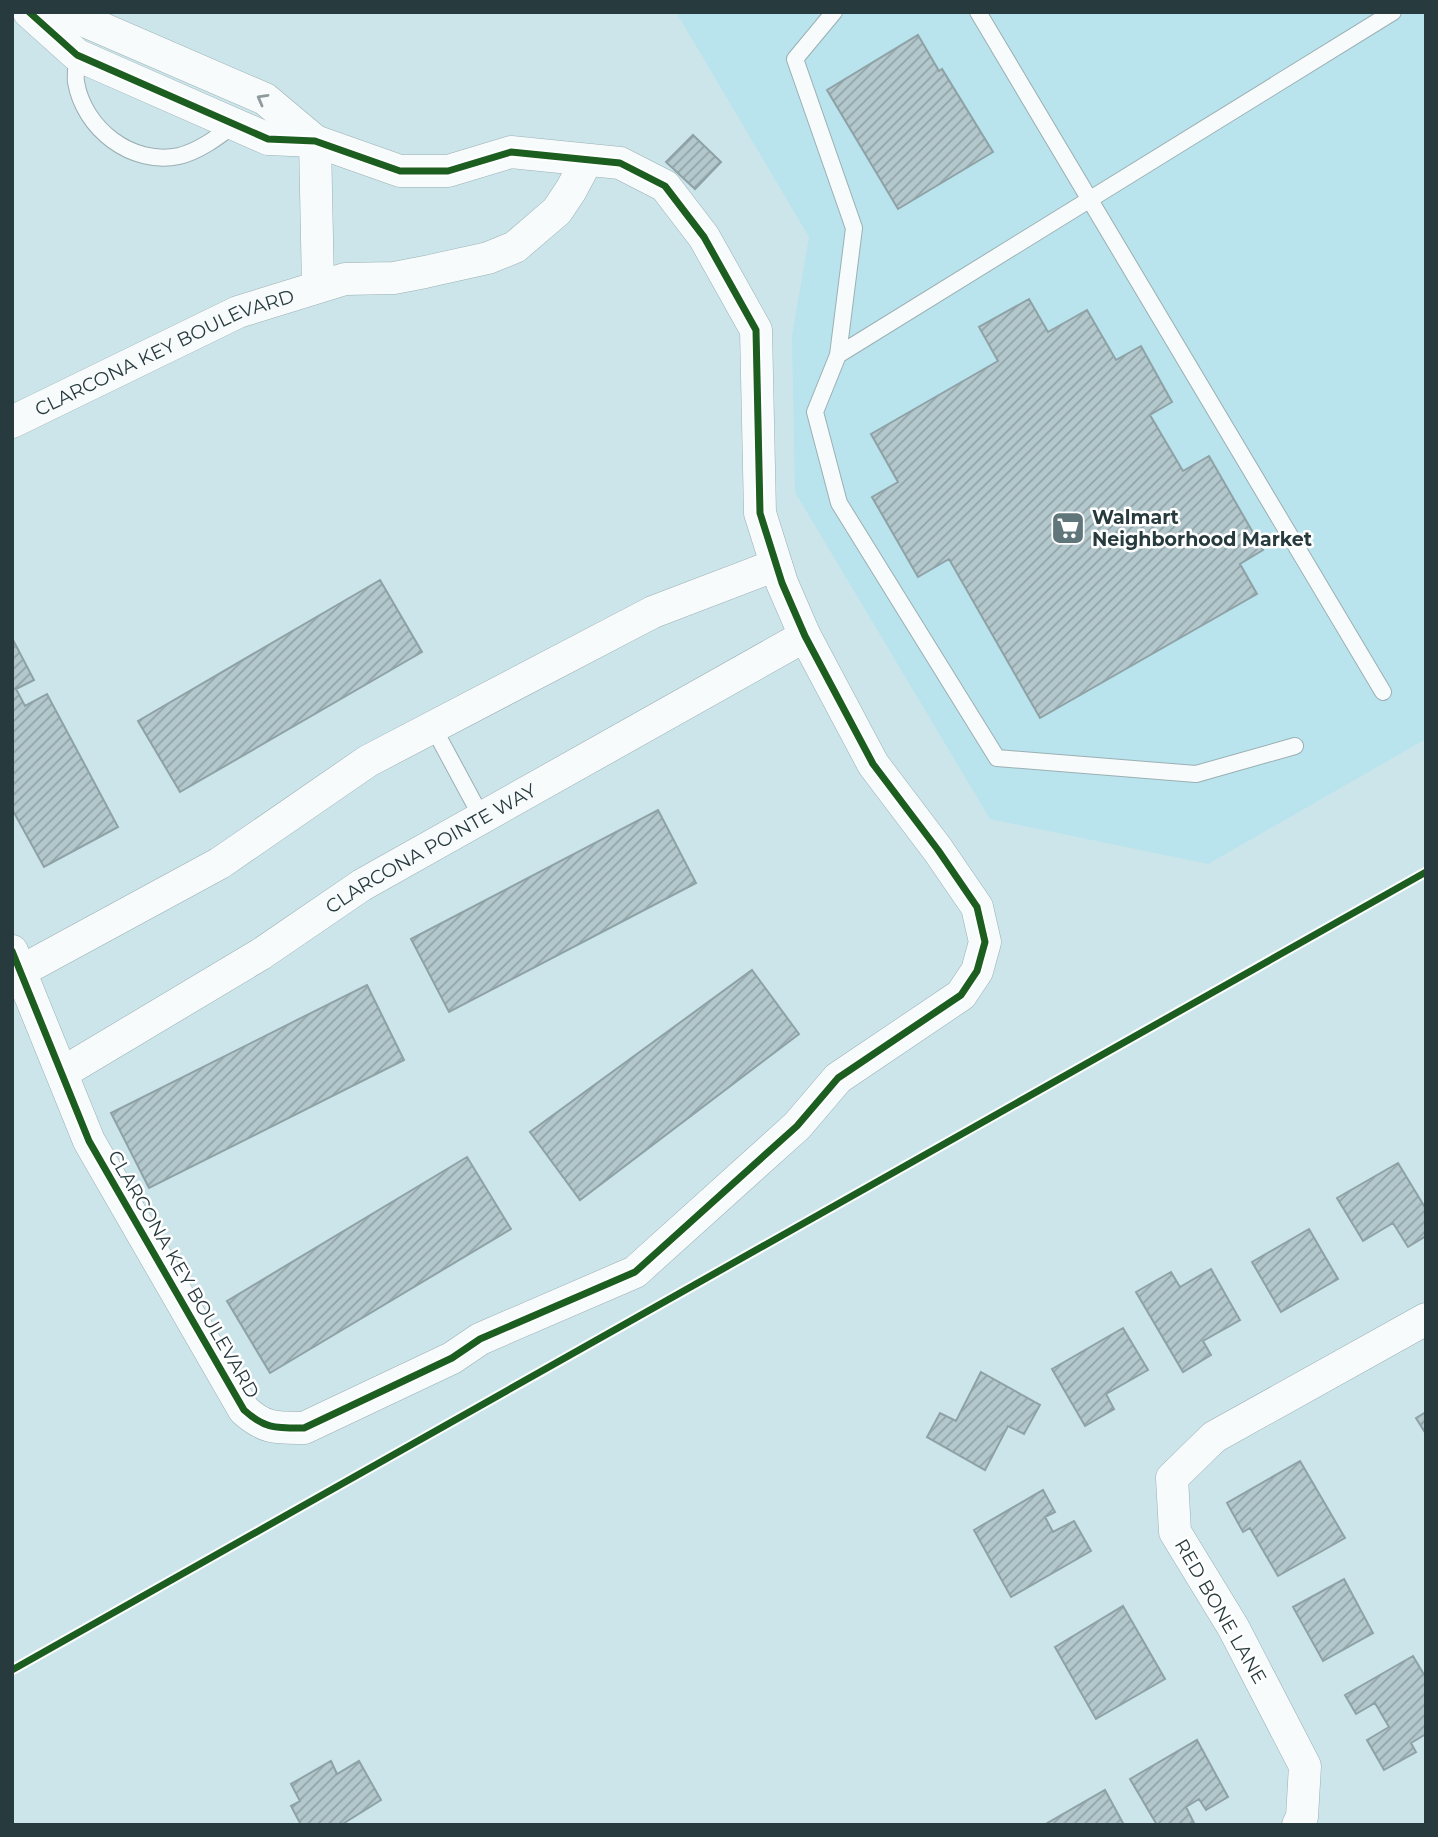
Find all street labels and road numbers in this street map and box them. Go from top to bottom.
street label: CLARCONA KEY BOULEVARD [31,284,297,421]
street label: CLARCONA POINTE WAY [321,778,541,919]
street label: CLARCONA KEY BOULEVARD [103,1146,264,1402]
street label: RED BONE LANE [1170,1535,1271,1688]

